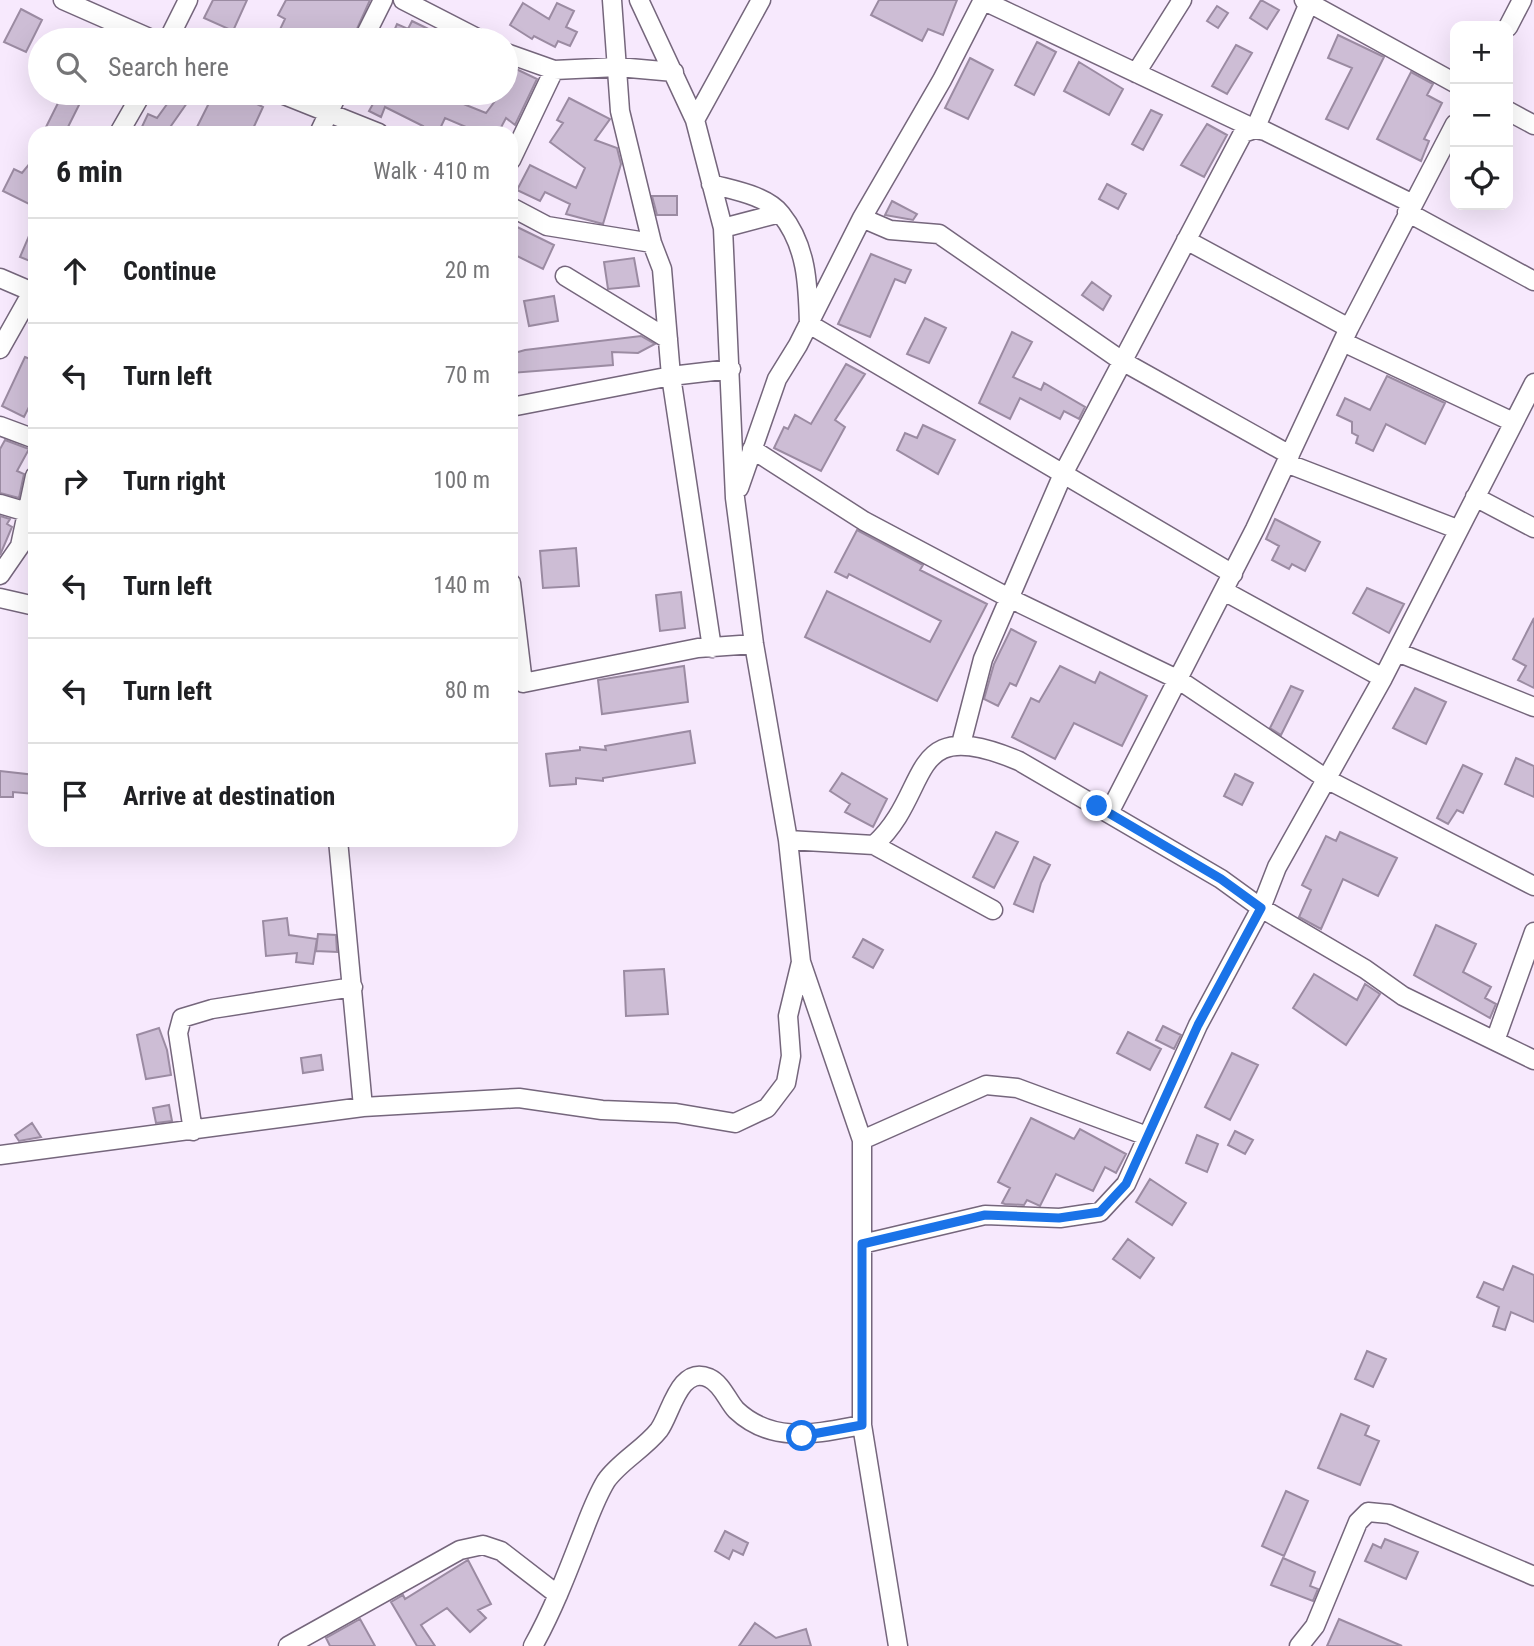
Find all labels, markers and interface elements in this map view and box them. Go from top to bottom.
map controls [1450,21,1513,210]
button: + [1450,21,1513,84]
search box [28,28,518,105]
icon: search [52,48,90,86]
text: Search here [108,52,229,82]
button: − [1450,84,1513,147]
button: locate [1450,147,1513,210]
text: 6 min [56,154,123,189]
text: Walk · 410 m [373,158,490,185]
icon: ahead [56,252,94,290]
text: Continue [123,256,216,286]
text: 20 m [445,257,490,284]
icon: left [56,357,94,395]
text: Turn left [123,361,212,391]
text: 70 m [445,362,490,389]
icon: right [56,462,94,500]
text: Turn right [123,466,225,496]
text: 100 m [433,467,490,494]
icon: left [56,567,94,605]
text: Turn left [123,571,212,601]
text: 140 m [433,572,490,599]
icon: left [56,672,94,710]
text: Turn left [123,676,212,706]
text: 80 m [445,677,490,704]
icon: arrive [56,777,94,815]
text: Arrive at destination [123,781,335,811]
route end [1081,790,1112,821]
route start [786,1420,817,1451]

